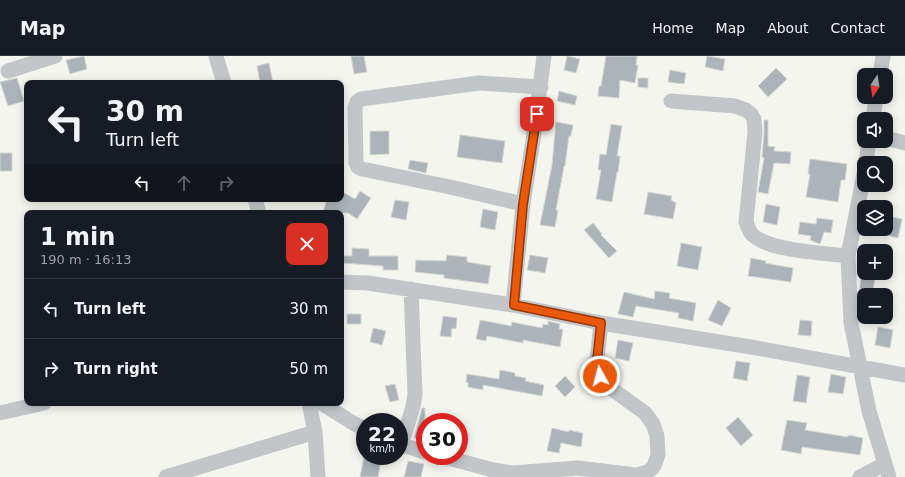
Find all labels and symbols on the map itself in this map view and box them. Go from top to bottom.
north arrow [857,68,893,104]
pin [520,97,554,131]
position arrow [579,355,621,397]
speed limit sign: 30 [416,413,468,465]

